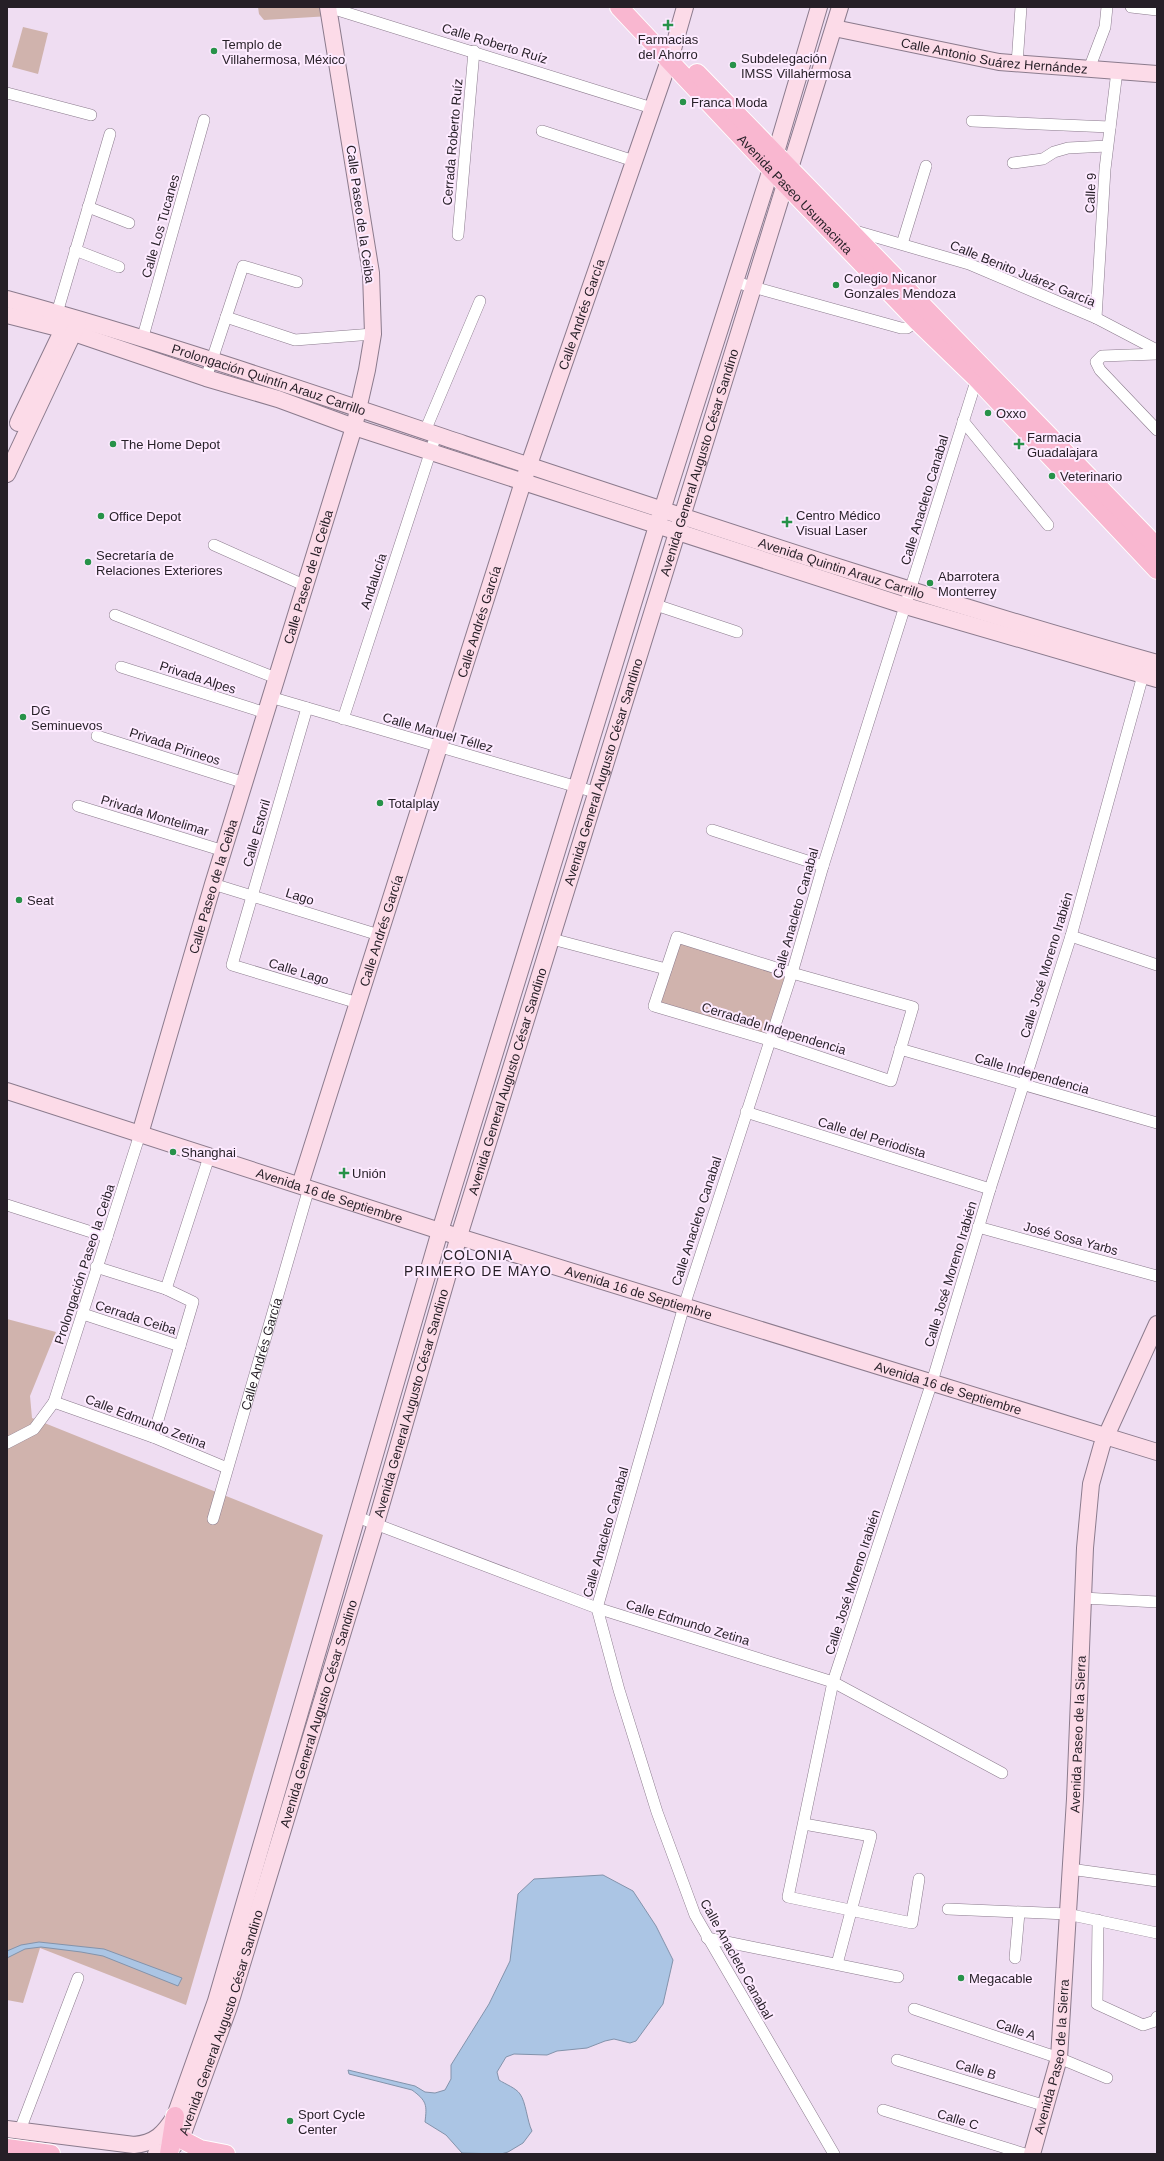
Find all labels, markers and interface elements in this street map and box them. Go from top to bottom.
street label: Calle Roberto Ruíz [440,20,550,67]
marker: Farmacias del Ahorro [663,20,673,30]
place label: Farmacias del Ahorro [638,32,699,62]
street label: Calle Antonio Suárez Hernández [900,35,1088,77]
place label: Templo de Villahermosa, México [222,37,345,67]
marker: Templo de Villahermosa, México [209,46,219,56]
place label: Subdelegación IMSS Villahermosa [741,51,852,81]
marker: Subdelegación IMSS Villahermosa [728,60,738,70]
street label: Cerrada Roberto Ruíz [439,78,466,206]
place label: Franca Moda [691,95,768,110]
marker: Franca Moda [678,97,688,107]
street label: Avenida Paseo Usumacinta [734,131,856,258]
street label: Calle Paseo de la Ceiba [343,144,378,285]
street label: Calle Los Tucanes [139,172,183,280]
street label: Calle 9 [1082,172,1099,214]
street label: Calle Benito Juárez García [948,237,1098,310]
street label: Calle Andrés García [555,256,608,372]
place label: Colegio Nicanor Gonzales Mendoza [844,271,957,301]
marker: Colegio Nicanor Gonzales Mendoza [831,280,841,290]
street label: Prolongación Quintín Arauz Carrillo [170,341,368,418]
street label: Avenida General Augusto César Sandino [657,347,742,578]
place label: Oxxo [996,406,1026,421]
marker: Oxxo [983,408,993,418]
place label: Farmacia Guadalajara [1027,430,1099,460]
street label: Calle Anacleto Canabal [898,433,951,567]
place label: The Home Depot [121,437,220,452]
marker: The Home Depot [108,439,118,449]
marker: Farmacia Guadalajara [1014,439,1024,449]
place label: Veterinario [1060,469,1122,484]
marker: Veterinario [1047,471,1057,481]
street label: Calle Paseo de la Ceiba [281,507,336,646]
place label: Centro Médico Visual Laser [796,508,881,538]
place label: Office Depot [109,509,181,524]
marker: Office Depot [96,511,106,521]
marker: Centro Médico Visual Laser [781,516,793,528]
street label: Avenida Quintin Arauz Carrillo [757,535,926,602]
place label: Secretaría de Relaciones Exteriores [96,548,223,578]
street label: Andalucía [357,551,390,611]
marker: Secretaría de Relaciones Exteriores [83,557,93,567]
street label: Calle Andrés García [454,563,504,680]
place label: Abarrotera Monterrey [938,569,1000,599]
marker: Abarrotera Monterrey [925,578,935,588]
street label: Avenida General Augusto César Sandino [561,656,646,887]
street label: Privada Alpes [158,658,238,697]
place label: DG Seminuevos [31,703,103,733]
street label: Calle Manuel Téllez [381,710,495,755]
marker: DG Seminuevos [18,712,28,722]
street label: Privada Pirineos [128,725,223,768]
street label: Privada Montelimar [99,792,211,839]
place label: Totalplay [388,796,440,811]
street label: Calle Estoril [240,798,273,869]
marker: Totalplay [375,798,385,808]
street label: Calle Paseo de la Ceiba [186,817,241,956]
street label: Calle Anacleto Canabal [770,846,821,980]
street label: Calle Andrés García [356,872,406,988]
street label: Lago [284,885,316,908]
street label: Calle José Moreno Irabién [1017,890,1076,1040]
place label: Seat [27,893,54,908]
marker: Seat [14,895,24,905]
street label: Calle Lago [267,955,331,988]
street label: Avenida General Augusto César Sandino [465,966,550,1197]
street label: Cerradade Independencia [700,999,849,1058]
street label: Calle Independencia [973,1050,1092,1097]
street label: Calle del Periodista [816,1114,928,1161]
place label: Shanghai [181,1145,236,1160]
marker: Shanghai [168,1147,178,1157]
street label: Calle Anacleto Canabal [668,1154,725,1288]
street label: Avenida 16 de Septiembre [254,1165,405,1226]
place label: Unión [352,1166,386,1181]
marker: Unión [339,1168,349,1178]
street label: Prolongación Paseo la Ceiba [51,1181,118,1346]
street label: Calle José Moreno Irabién [921,1199,980,1349]
street label: José Sosa Yarbs [1022,1219,1120,1258]
district label: COLONIA PRIMERO DE MAYO [404,1247,552,1279]
street label: Avenida 16 de Septiembre [563,1263,714,1322]
street label: Avenida General Augusto César Sandino [371,1287,451,1519]
street label: Calle Andrés García [238,1295,285,1412]
street label: Cerrada Ceiba [93,1297,179,1338]
street label: Avenida 16 de Septiembre [873,1358,1024,1418]
street label: Calle Edmundo Zetina [83,1391,209,1452]
street label: Calle Anacleto Canabal [580,1465,631,1599]
street label: Calle José Moreno Irabién [822,1508,883,1657]
street label: Calle Edmundo Zetina [624,1597,752,1649]
street label: Avenida General Augusto César Sandino [277,1598,360,1829]
street label: Avenida Paseo de la Sierra [1067,1655,1089,1813]
street label: Calle Anacleto Canabal [697,1897,776,2022]
street label: Avenida General Augusto César Sandino [176,1908,266,2137]
place label: Megacable [969,1971,1033,1986]
marker: Megacable [956,1973,966,1983]
street label: Avenida Paseo de la Sierra [1031,1978,1072,2136]
street label: Calle A [994,2016,1038,2043]
street label: Calle B [954,2056,998,2083]
street label: Calle C [935,2106,980,2133]
place label: Sport Cycle Center [298,2107,365,2137]
marker: Sport Cycle Center [285,2116,295,2126]

